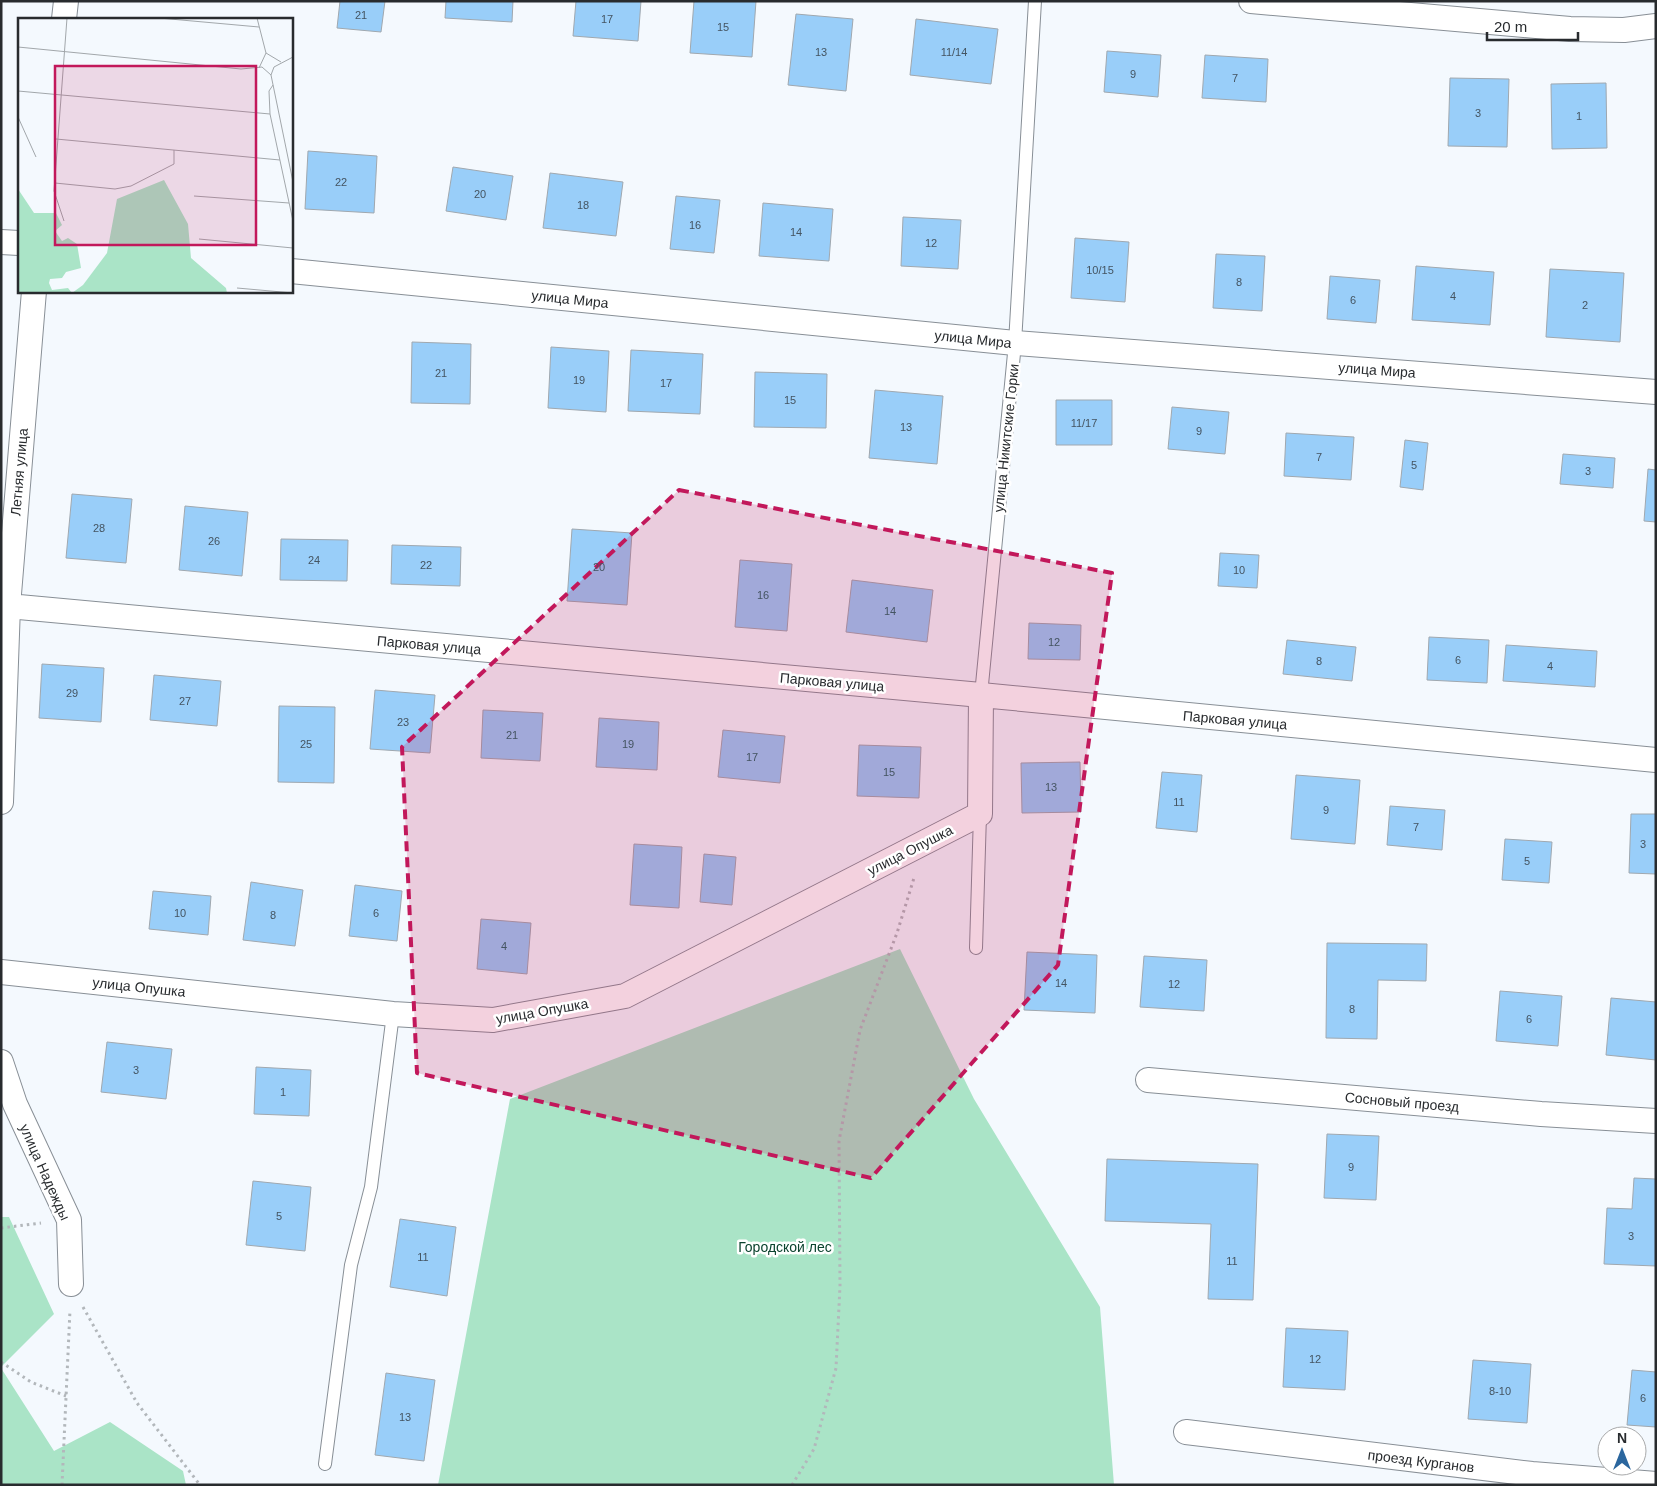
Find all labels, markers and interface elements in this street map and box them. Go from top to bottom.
house number: 21 [355,9,367,21]
scale bar [1487,10,1578,42]
house number: 17 [601,13,613,25]
inset map [18,18,292,292]
text: 20 m [1494,18,1527,35]
house number: 15 [717,21,729,33]
house number: 13 [815,46,827,58]
house number: 11/14 [941,46,967,58]
house number: 9 [1130,68,1136,80]
house number: 7 [1232,72,1238,84]
house number: 3 [1475,107,1481,119]
house number: 1 [1576,110,1582,122]
house number: 22 [335,176,347,188]
house number: 20 [474,188,486,200]
house number: 18 [577,199,589,211]
house number: 16 [689,219,701,231]
house number: 14 [790,226,802,238]
house number: 12 [925,237,937,249]
house number: 10/15 [1086,264,1114,276]
house number: 8 [1236,276,1242,288]
street label: улица Мира [531,287,610,311]
house number: 4 [1450,290,1456,302]
house number: 6 [1350,294,1356,306]
house number: 2 [1582,299,1588,311]
street label: улица Мира [934,327,1013,351]
street label: улица Мира [1338,359,1416,381]
street label: улица Никитские Горки [990,363,1022,513]
house number: 21 [435,367,447,379]
house number: 19 [573,374,585,386]
house number: 17 [660,377,672,389]
house number: 15 [784,394,796,406]
house number: 11/17 [1071,417,1097,429]
house number: 13 [900,421,912,433]
house number: 9 [1196,425,1202,437]
street label: Летняя улица [7,427,31,517]
house number: 7 [1316,451,1322,463]
house number: 5 [1411,459,1417,471]
house number: 3 [1585,465,1591,477]
house number: 28 [93,522,105,534]
house number: 26 [208,535,220,547]
house number: 24 [308,554,320,566]
house number: 22 [420,559,432,571]
house number: 20 [593,561,605,573]
house number: 10 [1233,564,1245,576]
house number: 16 [757,589,769,601]
house number: 14 [884,605,896,617]
street label: Парковая улица [376,632,482,658]
house number: 12 [1048,636,1060,648]
house number: 6 [1455,654,1461,666]
house number: 8 [1316,655,1322,667]
house number: 4 [1547,660,1553,672]
street label: Парковая улица [779,669,885,695]
house number: 29 [66,687,78,699]
house number: 27 [179,695,191,707]
street label: Парковая улица [1182,707,1288,733]
house number: 23 [397,716,409,728]
house number: 21 [506,729,518,741]
house number: 25 [300,738,312,750]
house number: 19 [622,738,634,750]
house number: 17 [746,751,758,763]
house number: 15 [883,766,895,778]
house number: 13 [1045,781,1057,793]
house number: 11 [1173,796,1185,808]
house number: 9 [1323,804,1329,816]
house number: 7 [1413,821,1419,833]
street label: улица Опушка [865,822,955,878]
house number: 3 [1640,838,1646,850]
house number: 5 [1524,855,1530,867]
house number: 10 [174,907,186,919]
house number: 6 [373,907,379,919]
house number: 8 [270,909,276,921]
house number: 4 [501,940,507,952]
street label: улица Опушка [92,974,186,1000]
house number: 14 [1055,977,1067,989]
house number: 12 [1168,978,1180,990]
street label: улица Опушка [495,995,590,1027]
house number: 8 [1349,1003,1355,1015]
house number: 6 [1526,1013,1532,1025]
house number: 3 [133,1064,139,1076]
house number: 1 [280,1086,286,1098]
street label: Сосновый проезд [1344,1089,1460,1115]
street label: улица Надежды [17,1121,73,1223]
house number: 9 [1348,1161,1354,1173]
house number: 5 [276,1210,282,1222]
house number: 3 [1628,1230,1634,1242]
park label: Городской лес [738,1239,832,1255]
house number: 11 [417,1251,429,1263]
house number: 11 [1226,1255,1238,1267]
house number: 12 [1309,1353,1321,1365]
house number: 8-10 [1489,1385,1511,1397]
house number: 6 [1640,1392,1646,1404]
house number: 13 [399,1411,411,1423]
north arrow [1597,1426,1647,1476]
text: N [1617,1430,1627,1446]
street label: проезд Курганов [1367,1447,1475,1475]

